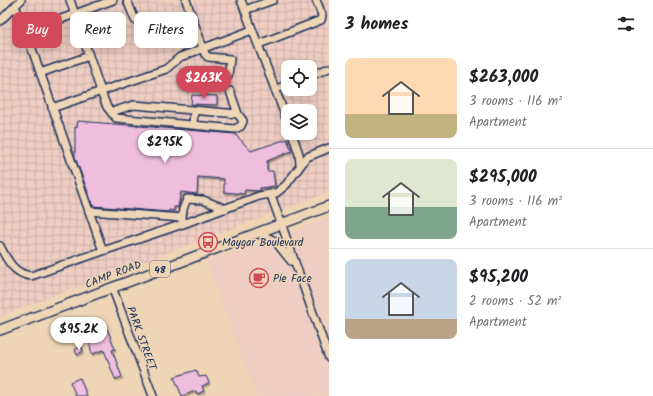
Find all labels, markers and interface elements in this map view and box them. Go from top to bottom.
text: 3 homes [345,11,408,38]
chip: Buy [12,12,62,48]
chip: Rent [70,12,126,48]
chip: Filters [134,12,198,48]
icon: filters [615,13,637,35]
map controls [281,60,317,140]
button: locate [281,60,317,96]
text: $263,000 [469,64,538,91]
pin: $263K [176,66,232,100]
text: $263K [185,68,223,89]
icon: home [377,74,425,122]
text: 3 rooms · 116 m² [469,91,562,112]
button: layers [281,104,317,140]
text: Apartment [469,112,527,133]
pin: $295K [137,130,193,164]
text: $295K [147,132,183,153]
text: $295,000 [469,164,537,191]
icon: home [377,175,425,223]
text: 3 rooms · 116 m² [469,191,562,212]
text: Apartment [469,212,527,233]
bus stop icon: Maygar Boulevard [197,231,219,253]
place label: Maygar Boulevard [222,234,304,252]
street label: CAMP ROAD [82,256,144,294]
road number: 48 [150,261,170,277]
text: $95,200 [469,264,528,291]
cafe icon: Pie Face [248,267,270,289]
place label: Pie Face [273,270,312,288]
icon: home [377,275,425,323]
text: 2 rooms · 52 m² [469,291,561,312]
street label: PARK STREET [121,304,161,374]
text: Apartment [469,312,527,333]
pin: $95.2K [46,317,112,351]
text: $95.2K [59,319,99,340]

